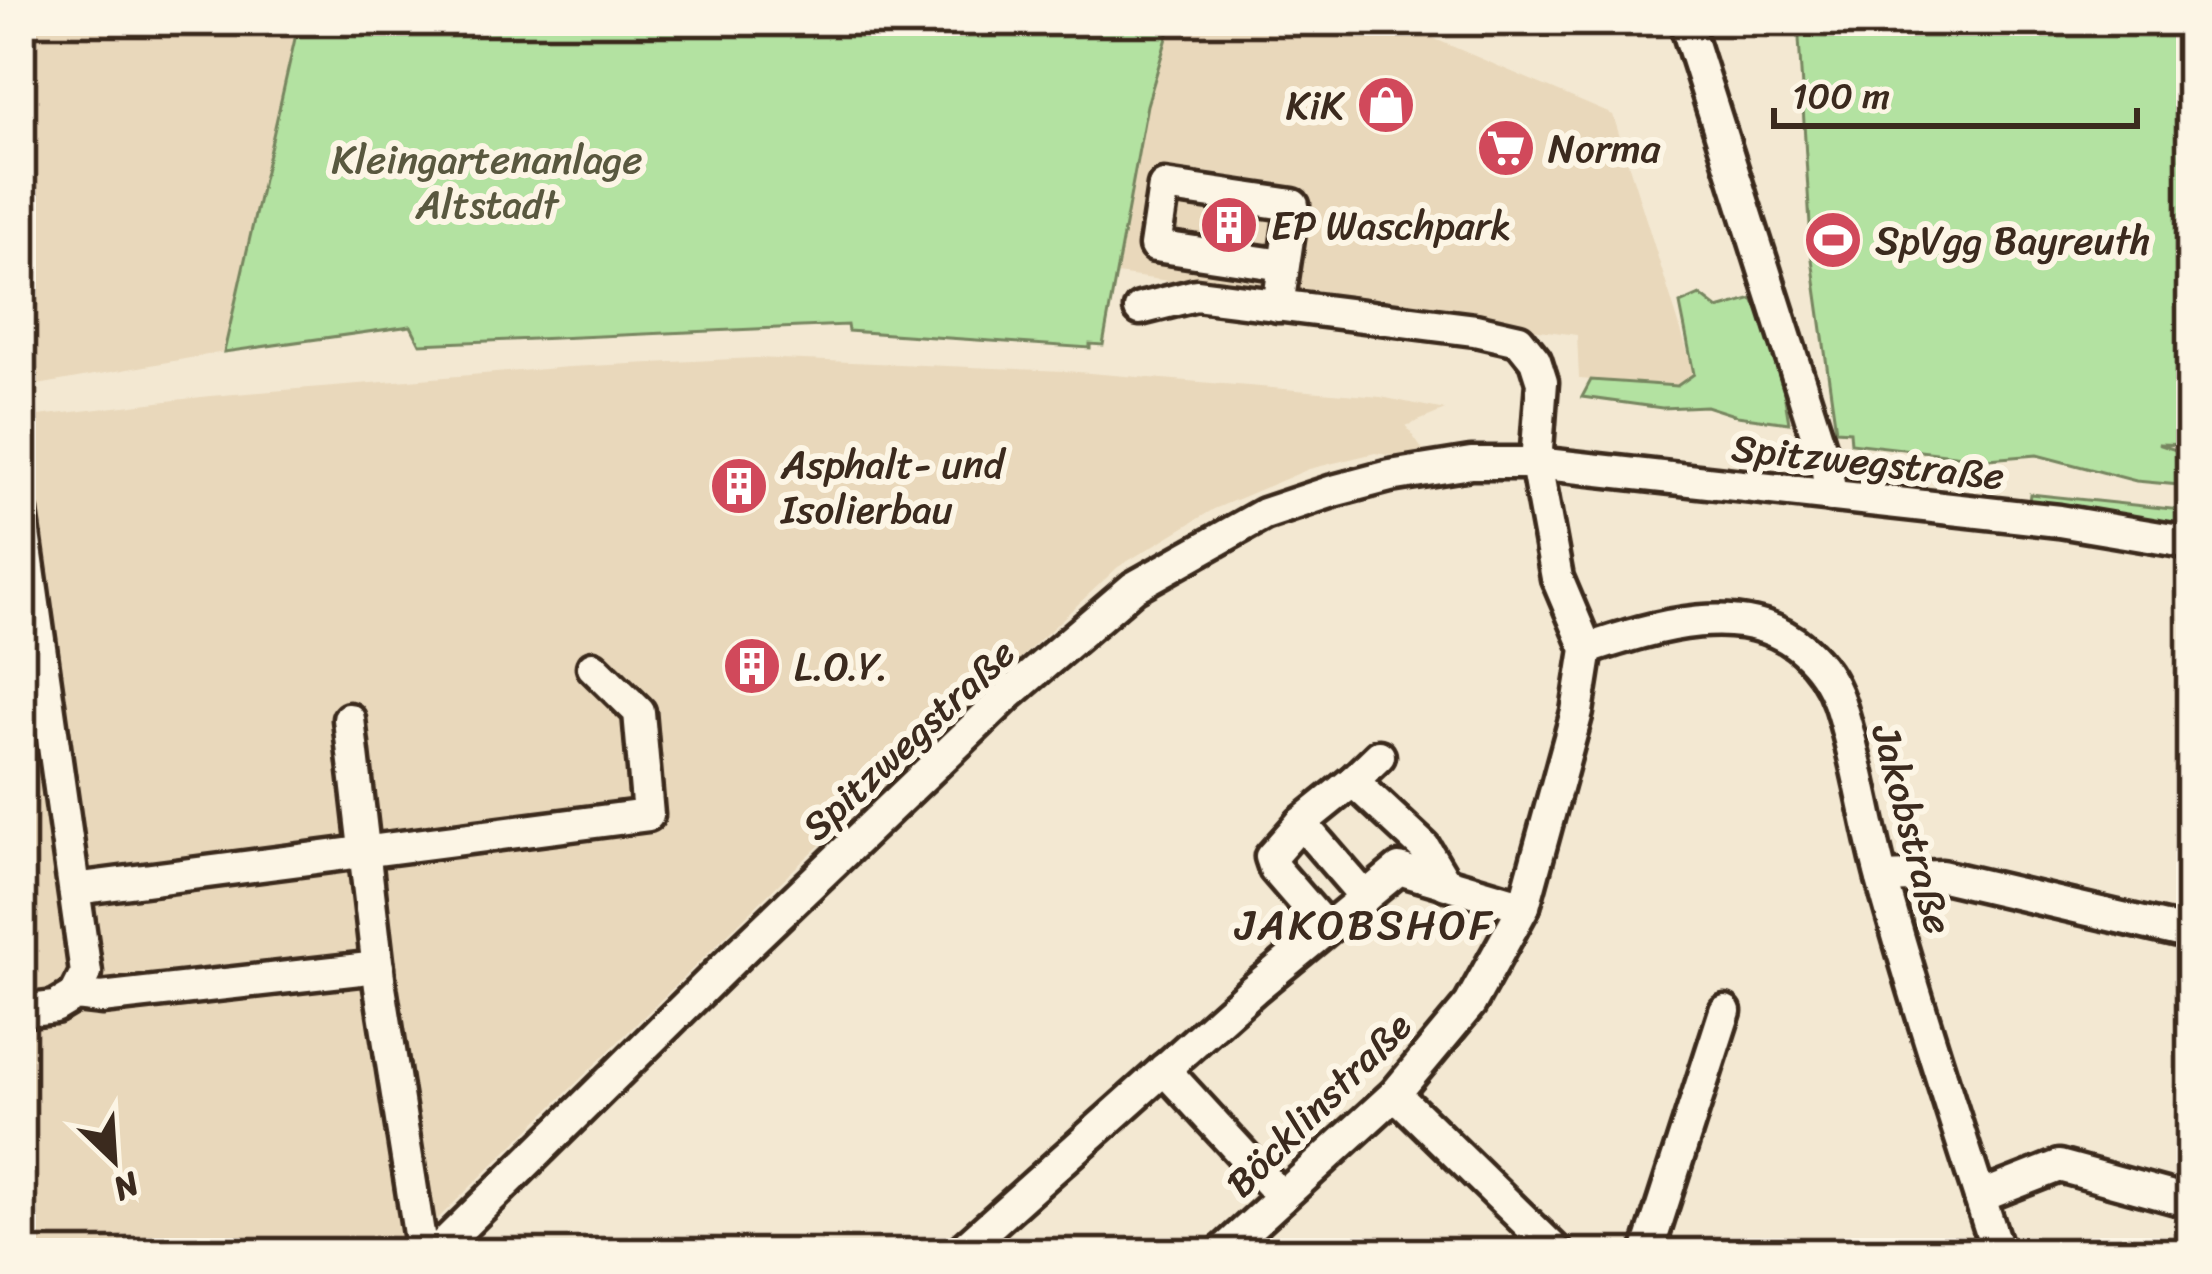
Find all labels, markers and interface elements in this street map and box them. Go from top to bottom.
scale bar [1774,54,2137,128]
text: 100 m [1792,64,1890,128]
place label: KiK [1286,71,1345,140]
shop icon: KiK [1355,74,1417,136]
place label: Norma [1548,114,1661,183]
supermarket icon: Norma [1475,117,1537,179]
park label: Kleingartenanlage Altstadt [331,125,643,239]
place label: EP Waschpark [1271,191,1511,260]
building icon: EP Waschpark [1198,194,1260,256]
place label: SpVgg Bayreuth [1875,206,2151,275]
sports icon: SpVgg Bayreuth [1802,209,1864,271]
street label: Spitzwegstraße [1728,413,2008,510]
place label: Asphalt- und Isolierbau [780,430,1007,544]
building icon: Asphalt- und Isolierbau [708,455,770,517]
street label: Spitzwegstraße [785,621,1032,858]
place label: L.O.Y. [794,632,888,701]
building icon: L.O.Y. [721,635,783,697]
street label: Jakobstraße [1851,715,1974,942]
district label: JAKOBSHOF [1233,888,1495,962]
street label: Böcklinstraße [1208,994,1429,1214]
north arrow [54,1100,174,1220]
text: N [103,1155,150,1218]

